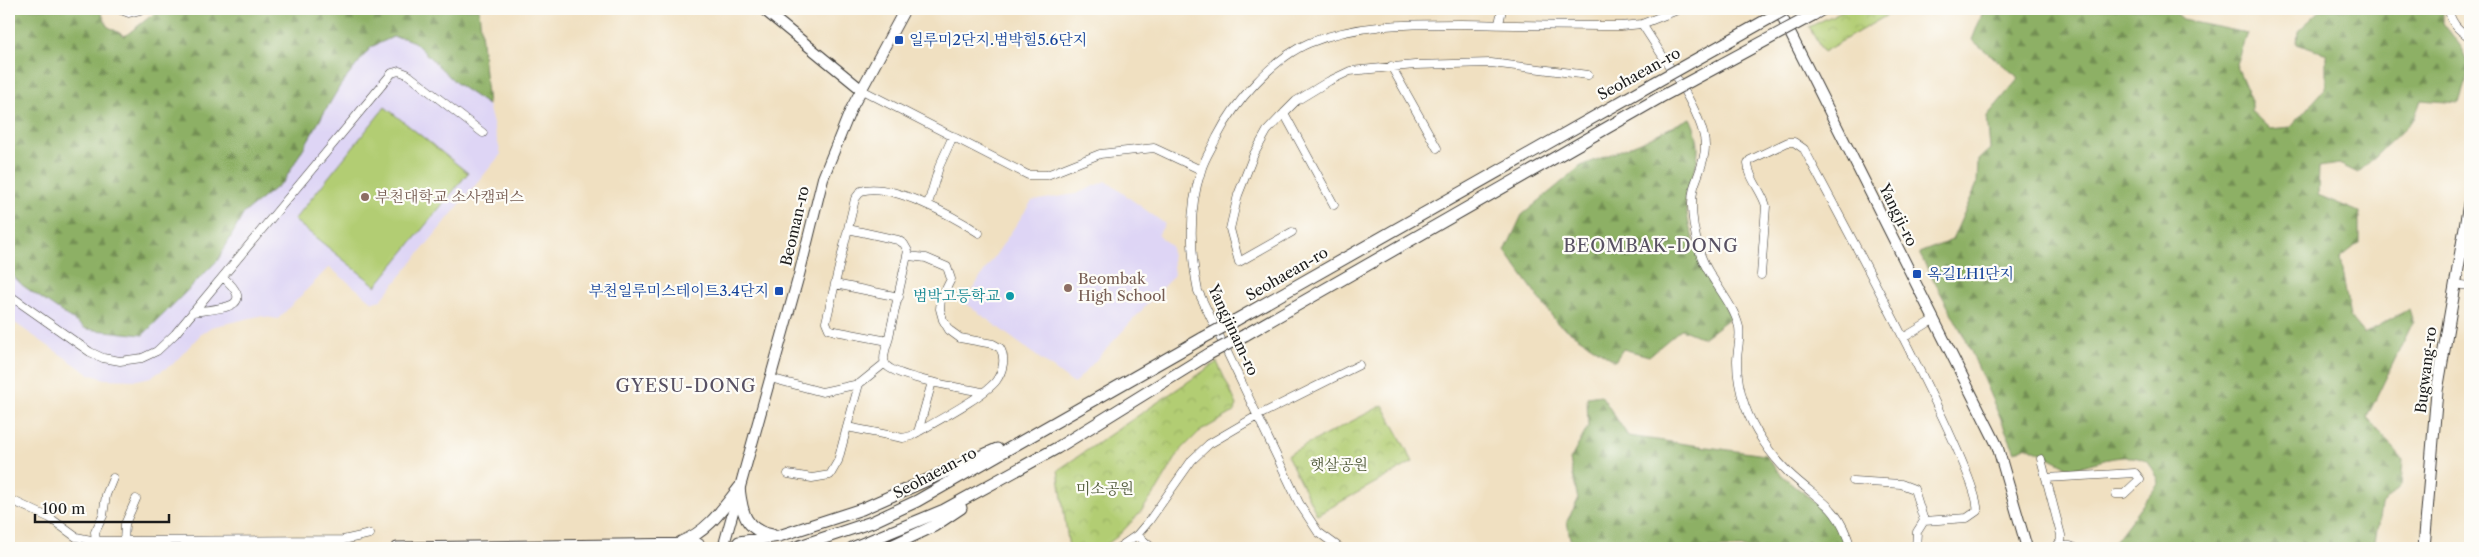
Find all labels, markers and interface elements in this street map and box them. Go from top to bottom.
place label: 일루미2단지.범박힐5.6단지 [909,30,1087,49]
marker: 일루미2단지.범박힐5.6단지 [893,34,905,46]
street label: Seohaean-ro [1594,43,1683,104]
street label: Yangji-ro [1875,179,1922,249]
street label: Beoman-ro [776,184,813,268]
place label: 부천대학교 소사캠퍼스 [375,187,524,206]
marker: 부천대학교 소사캠퍼스 [359,191,371,203]
district label: BEOMBAK-DONG [1563,235,1739,257]
street label: Seohaean-ro [1242,242,1331,305]
place label: 옥길LH1단지 [1927,264,2014,283]
marker: 옥길LH1단지 [1911,268,1923,280]
place label: Beombak High School [1078,269,1166,305]
street label: Yangjinam-ro [1204,280,1263,378]
place label: 부천일루미스테이트3.4단지 [589,281,769,300]
marker: Beombak High School [1062,282,1074,294]
marker: 부천일루미스테이트3.4단지 [773,285,785,297]
place label: 범박고등학교 [913,286,1000,305]
marker: 범박고등학교 [1004,290,1016,302]
street label: Bugwang-ro [2411,326,2440,414]
district label: GYESU-DONG [616,375,756,397]
street label: Seohaean-ro [890,443,980,502]
park label: 햇살공원 [1310,455,1368,474]
park label: 미소공원 [1076,479,1134,498]
scale bar [35,492,169,524]
text: 100 m [42,499,85,518]

